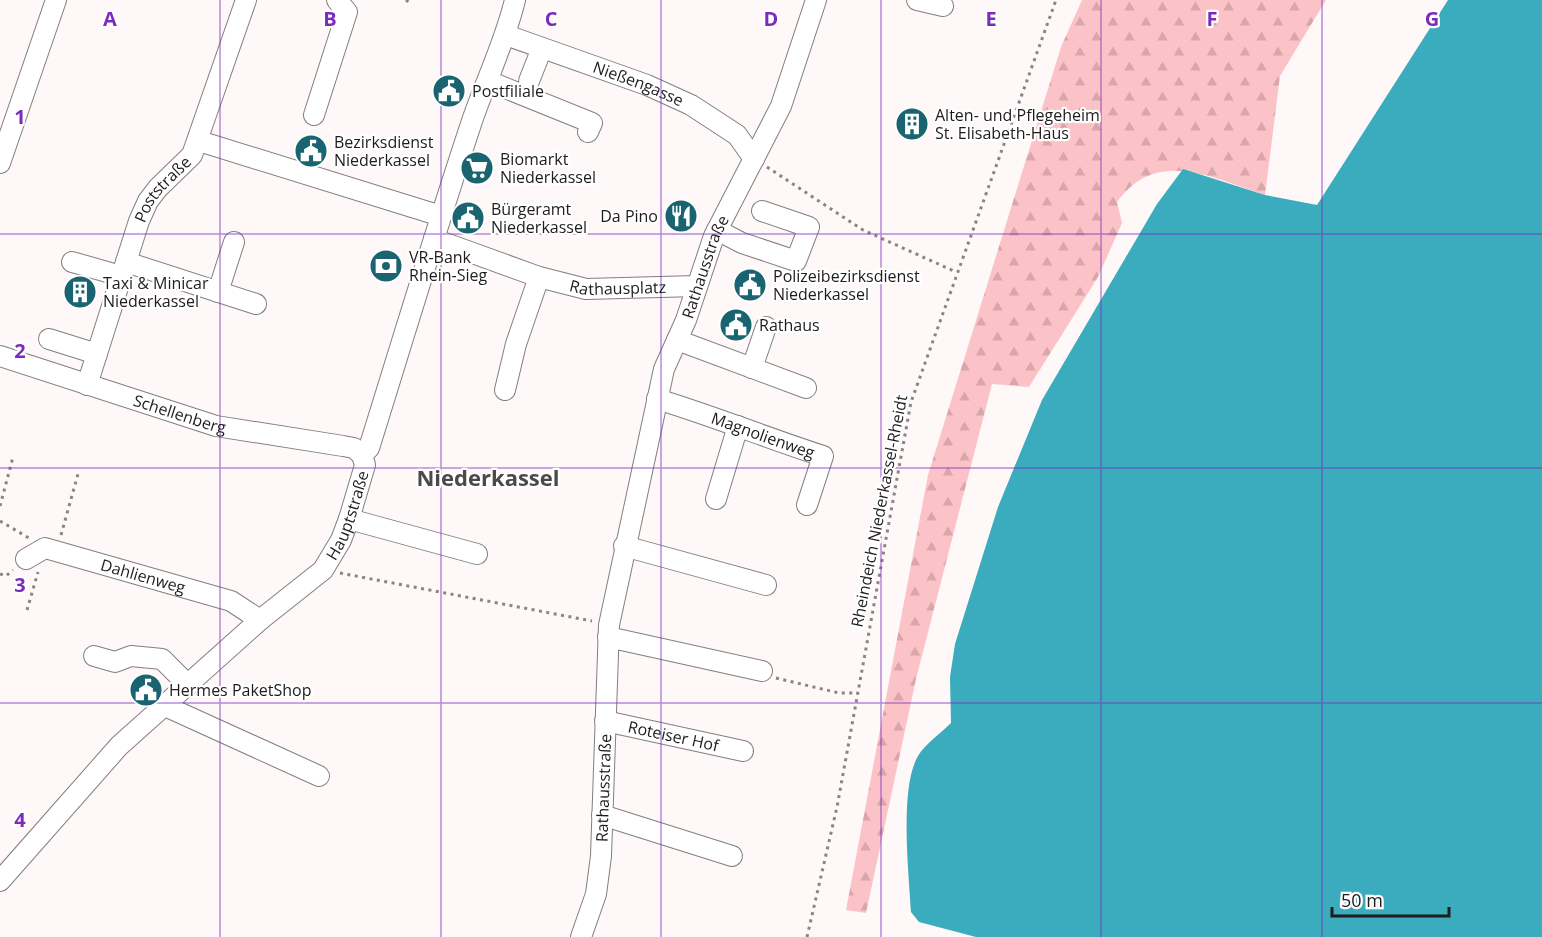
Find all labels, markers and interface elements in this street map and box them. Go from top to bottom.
text: A [103,5,117,32]
text: B [323,5,337,32]
text: C [545,5,558,32]
text: D [764,5,778,32]
text: E [985,5,997,32]
text: F [1207,5,1217,32]
text: G [1425,5,1439,32]
street label: Nießengasse [590,56,687,111]
public building icon: Postfiliale [431,73,467,109]
place label: Postfiliale [472,80,544,102]
text: 1 [14,103,26,130]
place label: Alten- und Pflegeheim St. Elisabeth-Haus [935,104,1100,144]
building icon: Alten- und Pflegeheim St. Elisabeth-Haus [894,106,930,142]
place label: Bezirksdienst Niederkassel [334,131,434,171]
public building icon: Bezirksdienst Niederkassel [293,133,329,169]
place label: Biomarkt Niederkassel [500,148,596,188]
supermarket icon: Biomarkt Niederkassel [459,150,495,186]
street label: Poststraße [129,151,196,226]
place label: Bürgeramt Niederkassel [491,198,587,238]
restaurant icon: Da Pino [663,198,699,234]
public building icon: Bürgeramt Niederkassel [450,200,486,236]
place label: Da Pino [600,205,658,227]
street label: Rathausstraße [676,211,734,321]
place label: VR-Bank Rhein-Sieg [409,246,487,286]
bank icon: VR-Bank Rhein-Sieg [368,248,404,284]
place label: Polizeibezirksdienst Niederkassel [773,265,920,305]
public building icon: Polizeibezirksdienst Niederkassel [732,267,768,303]
place label: Taxi & Minicar Niederkassel [103,272,209,312]
building icon: Taxi & Minicar Niederkassel [62,274,98,310]
street label: Rathausplatz [567,274,666,300]
public building icon: Rathaus [718,307,754,343]
place label: Rathaus [759,314,820,336]
text: 2 [14,337,26,364]
street label: Schellenberg [131,389,228,438]
street label: Rheindeich Niederkassel-Rheidt [846,393,912,629]
street label: Magnolienweg [708,407,818,464]
district label: Niederkassel [416,462,560,492]
street label: Hauptstraße [321,468,374,564]
street label: Dahlienweg [98,553,188,599]
text: 3 [14,571,26,598]
public building icon: Hermes PaketShop [128,672,164,708]
place label: Hermes PaketShop [169,679,312,701]
street label: Roteiser Hof [626,715,722,757]
street label: Rathausstraße [590,733,616,842]
text: 4 [14,806,26,833]
scale bar [1332,880,1449,918]
text: 50 m [1341,888,1383,912]

